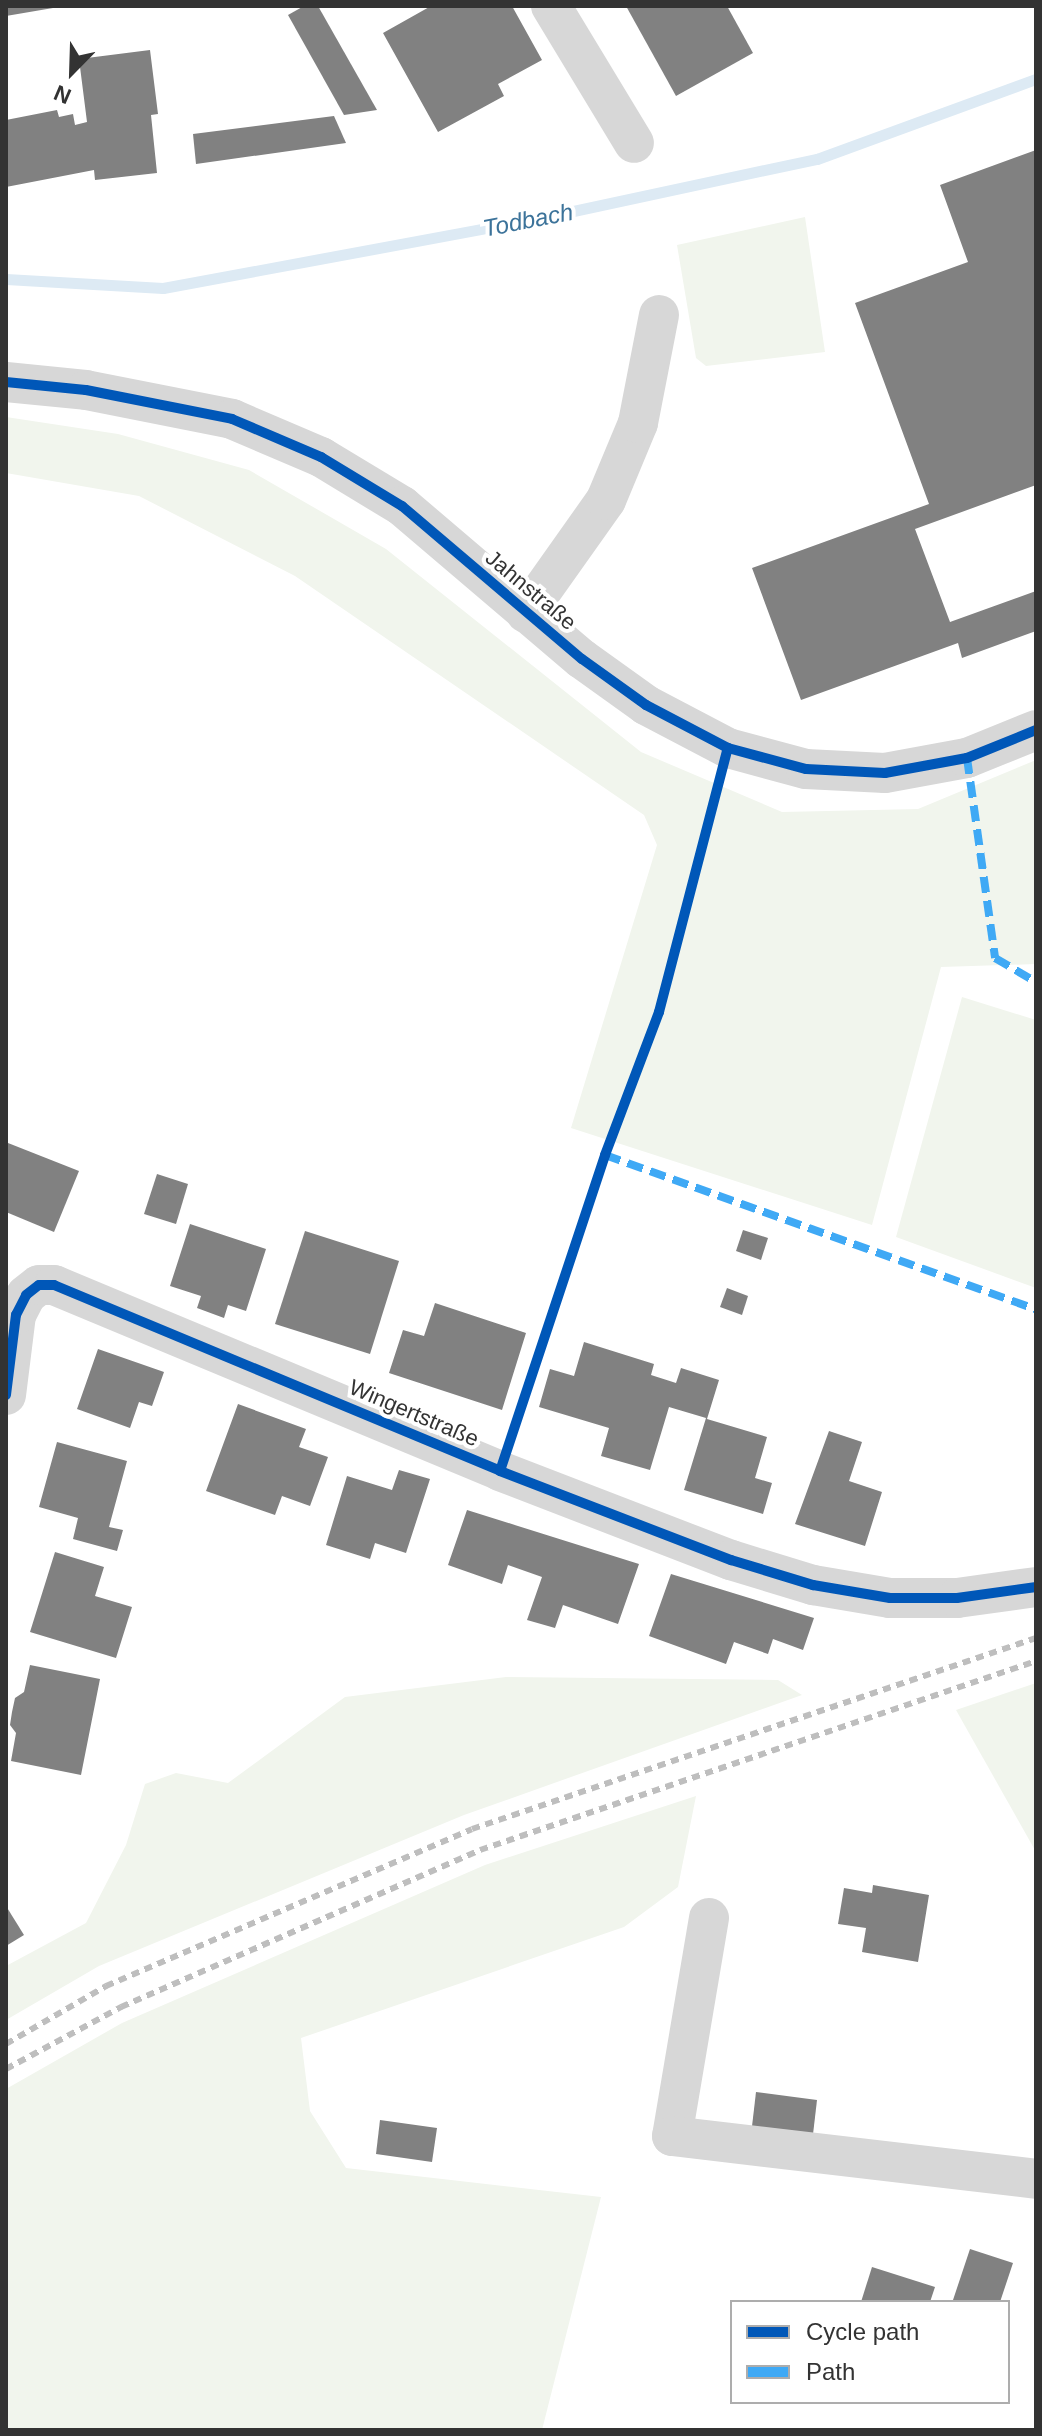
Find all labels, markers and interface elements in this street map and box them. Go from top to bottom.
north arrow [32,32,112,112]
text: N [50,80,75,109]
water label: Todbach [480,197,576,243]
street label: Jahnstraße [480,545,582,635]
street label: Wingertstraße [345,1374,483,1452]
legend [730,2300,1010,2404]
text: Cycle path [806,2318,919,2345]
text: Path [806,2358,855,2385]

